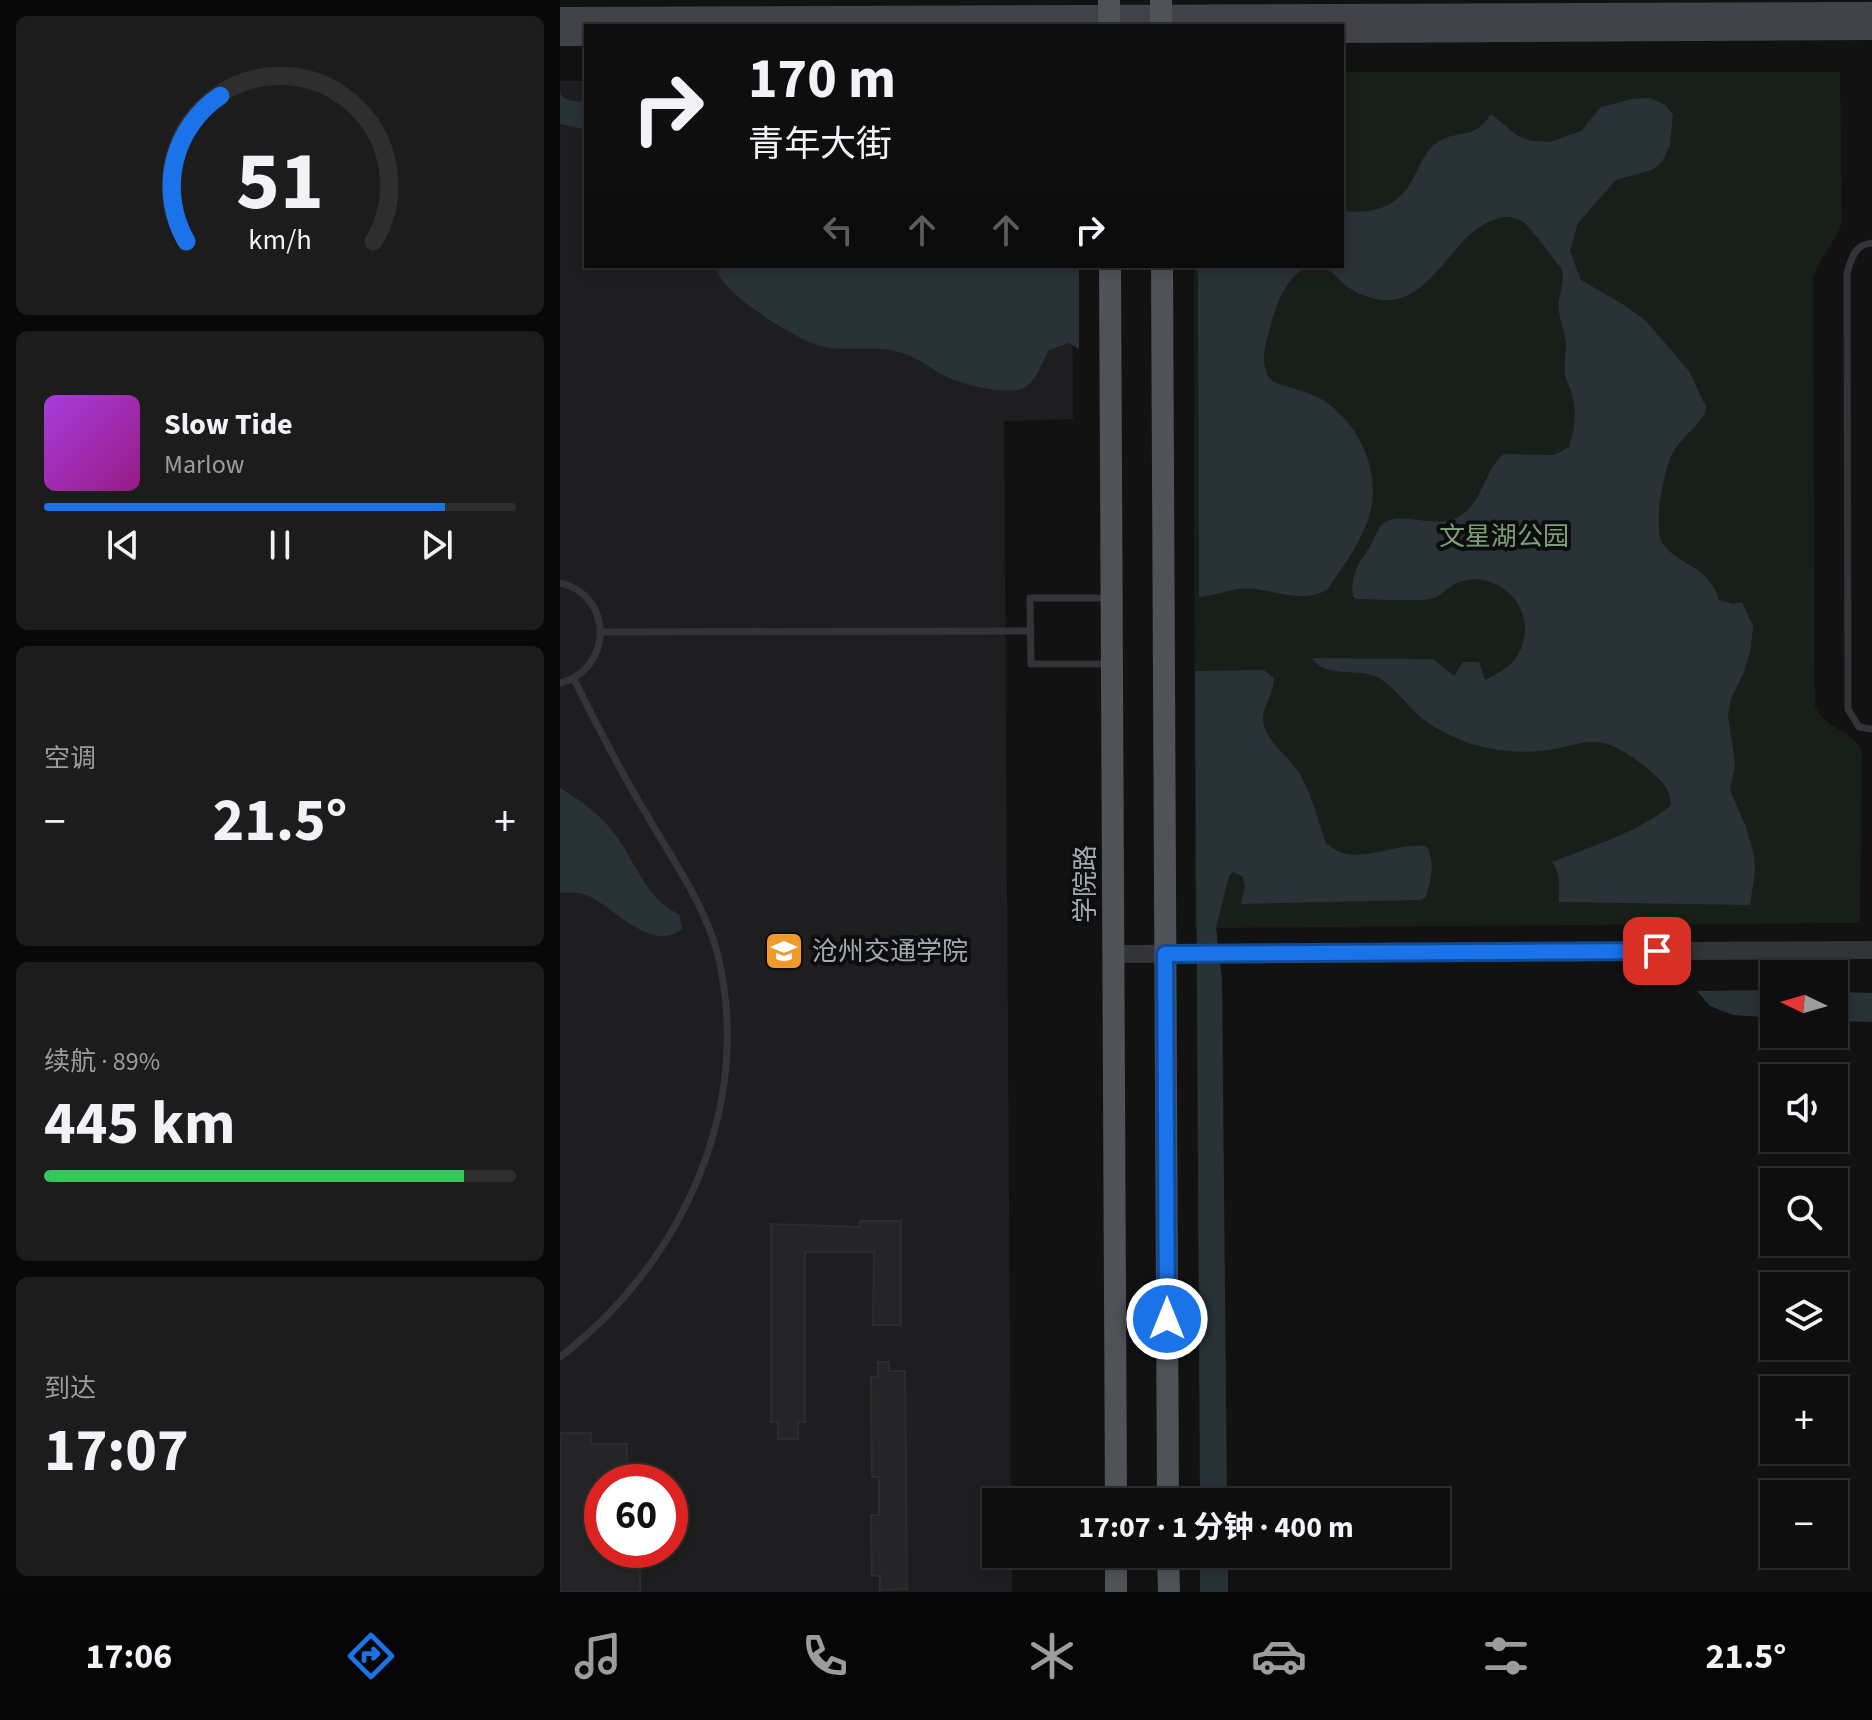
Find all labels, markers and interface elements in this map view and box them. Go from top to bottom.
text: 170 m [748,40,896,119]
icon: right [616,56,720,160]
text: 青年大街 [748,119,892,170]
text: 51 [236,122,324,240]
icon: left [816,208,860,252]
icon: ahead [900,208,944,252]
icon: ahead [984,208,1028,252]
icon: right [1068,208,1112,252]
text: km/h [248,220,312,260]
text: Slow Tide [164,403,293,446]
text: Marlow [164,446,244,483]
park label: 文星湖公园 [1439,518,1569,555]
icon: previous [101,523,145,567]
icon: pause [258,523,302,567]
icon: next [415,523,459,567]
text: 空调 [44,740,96,777]
text: 21.5° [213,779,347,864]
text: − [44,791,66,854]
text: + [494,791,516,854]
street label: 学院路 [1067,845,1104,923]
pin [1623,917,1691,985]
icon: arrive [1635,929,1679,973]
school or university icon: 沧州交通学院 [763,930,805,972]
place label: 沧州交通学院 [812,933,968,970]
north arrow [1760,960,1848,1048]
map controls [1760,960,1848,1568]
text: 续航 · 89% [44,1043,160,1080]
button: sound [1760,1064,1848,1152]
text: 445 km [44,1082,235,1167]
button: search [1760,1168,1848,1256]
button: layers [1760,1272,1848,1360]
position arrow [1125,1277,1209,1361]
text: 到达 [44,1370,96,1407]
button: + [1760,1376,1848,1464]
text: 17:07 [44,1409,189,1494]
speed limit sign: 60 [584,1464,688,1568]
button: − [1760,1480,1848,1568]
text: 17:07 · 1 分钟 · 400 m [1078,1506,1354,1549]
icon: directions [343,1628,399,1684]
icon: music [570,1628,626,1684]
icon: phone [797,1628,853,1684]
icon: climate [1024,1628,1080,1684]
icon: car [1251,1628,1307,1684]
icon: filters [1478,1628,1534,1684]
text: 17:06 [86,1631,172,1682]
text: 21.5° [1705,1631,1786,1682]

